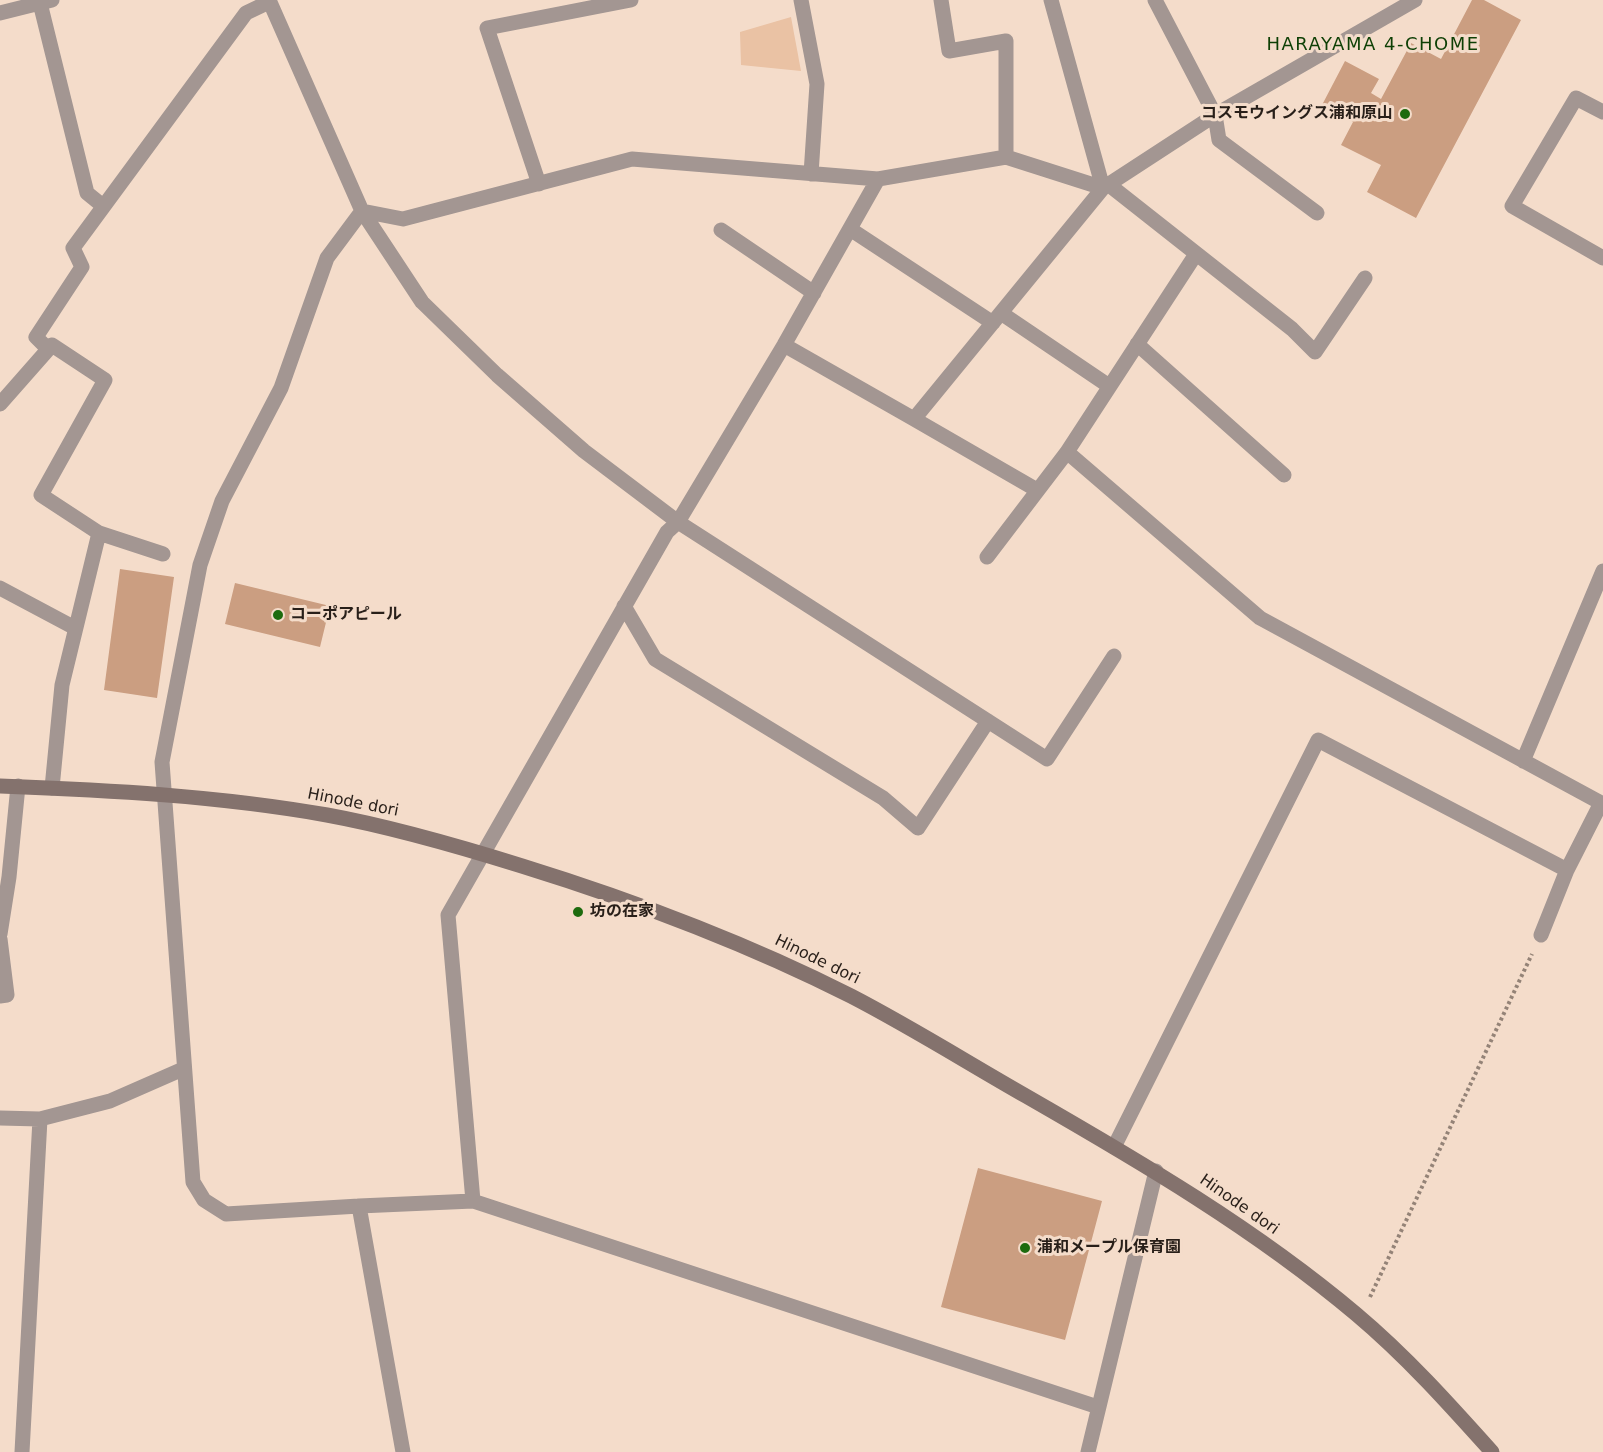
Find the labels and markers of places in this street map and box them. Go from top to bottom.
place label: コスモウイングス浦和原山 [1201,104,1393,124]
marker: コスモウイングス浦和原山 [1398,107,1412,121]
place label: コーポアピール [290,605,402,625]
marker: コーポアピール [271,608,285,622]
place label: 坊の在家 [590,902,654,922]
marker: 坊の在家 [571,905,585,919]
place label: 浦和メープル保育園 [1037,1238,1181,1258]
marker: 浦和メープル保育園 [1018,1241,1032,1255]

